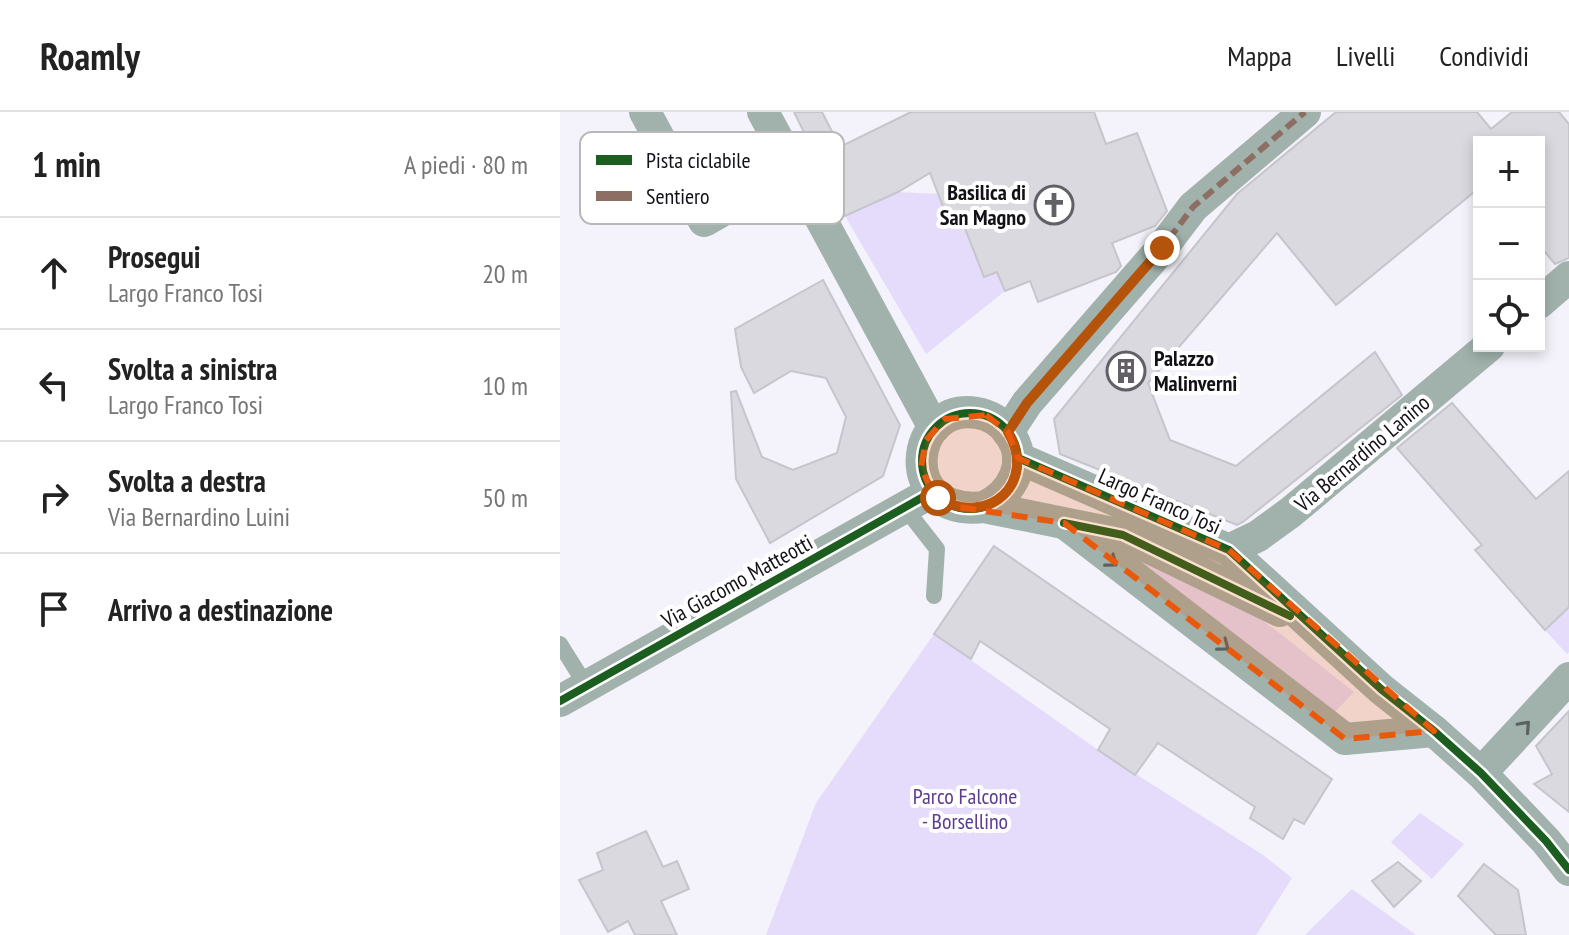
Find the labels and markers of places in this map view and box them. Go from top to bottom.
place label: Basilica di San Magno [940,178,1026,231]
church icon: Basilica di San Magno [1033,184,1075,226]
place label: Palazzo Malinverni [1154,344,1237,397]
building icon: Palazzo Malinverni [1105,350,1147,392]

